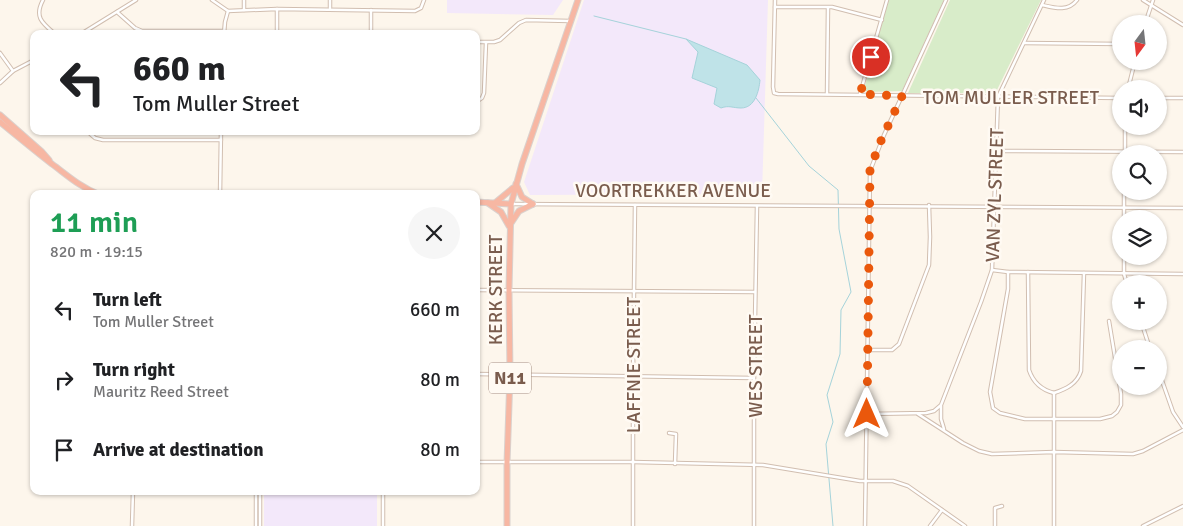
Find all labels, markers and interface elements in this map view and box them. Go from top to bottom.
north arrow [1112,15,1168,70]
map controls [1112,15,1167,395]
pin [850,36,892,78]
icon: arrive [857,43,885,71]
text: 660 m [133,47,226,90]
icon: left [50,50,115,115]
button: sound [1112,80,1167,135]
street label: TOM MULLER STREET [923,86,1100,110]
text: Tom Muller Street [133,90,299,117]
street label: VAN ZYL STREET [981,127,1009,263]
button: search [1112,145,1167,200]
street label: VOORTREKKER AVENUE [575,179,771,203]
text: 11 min [50,204,138,241]
button: close [408,207,460,259]
button: layers [1112,210,1167,265]
street label: KERK STREET [484,234,508,345]
text: 820 m · 19:15 [50,242,143,262]
button: + [1112,275,1167,330]
text: Turn left [93,288,162,312]
icon: left [50,296,78,324]
street label: LAFFNIE STREET [622,296,646,433]
text: 660 m [410,298,460,322]
text: Tom Muller Street [93,312,214,332]
street label: WES STREET [744,314,768,418]
button: − [1112,340,1167,395]
text: Turn right [93,358,175,382]
road number: N11 [489,362,531,393]
icon: right [50,366,78,394]
text: 80 m [420,368,460,392]
text: Mauritz Reed Street [93,382,229,402]
position arrow [840,387,892,439]
icon: arrive [50,436,78,464]
text: Arrive at destination [93,438,264,462]
text: 80 m [420,438,460,462]

